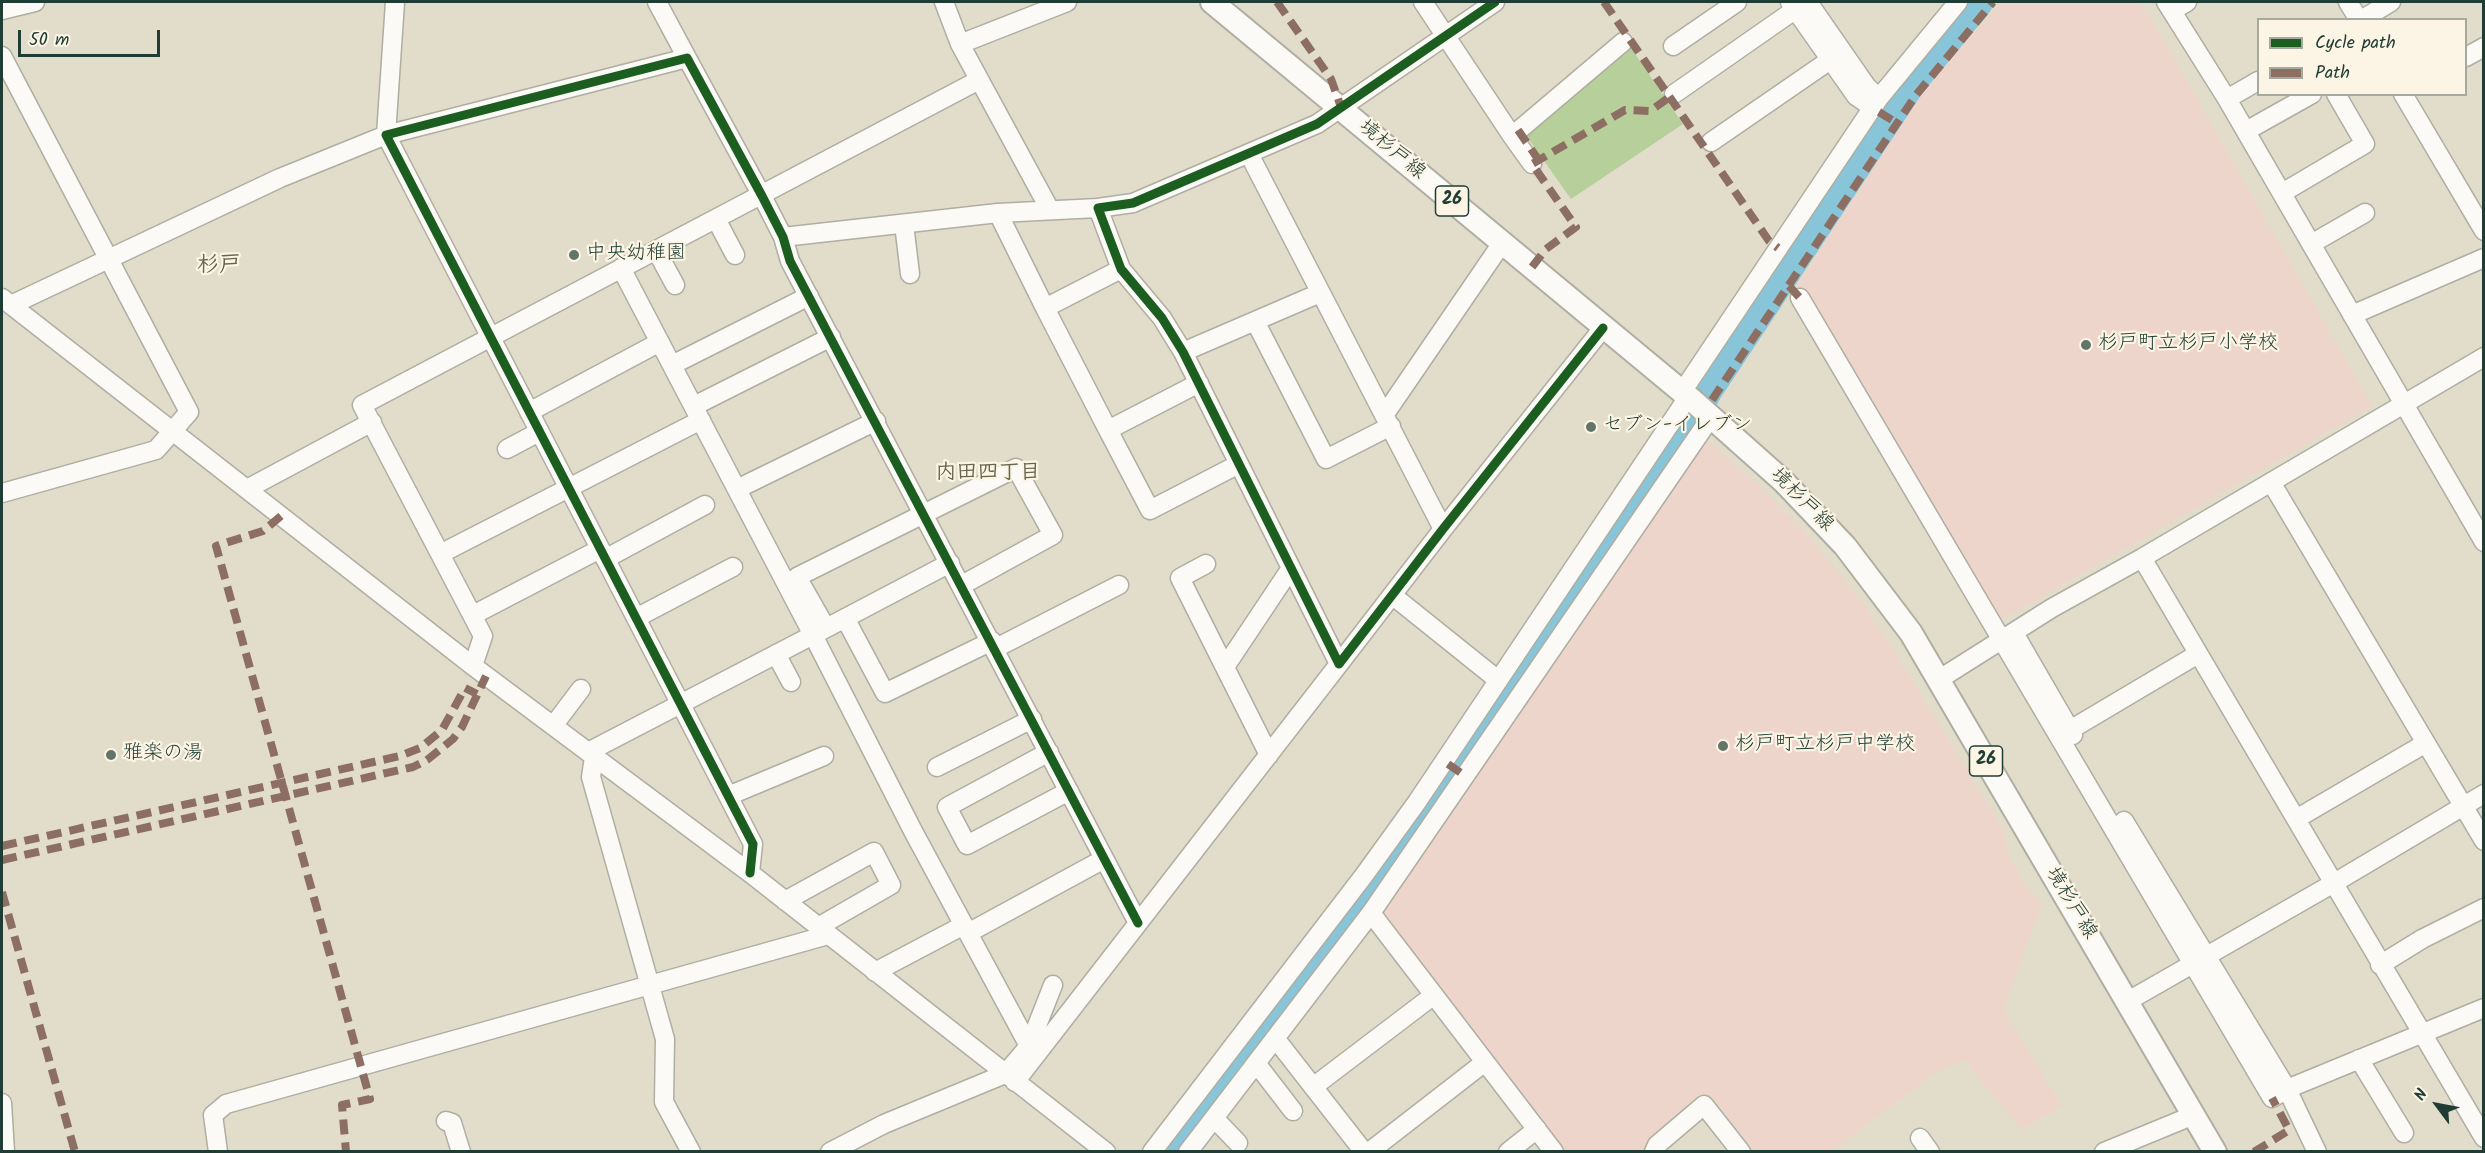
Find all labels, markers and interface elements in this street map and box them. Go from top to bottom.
scale bar [21,18,164,56]
legend [2257,18,2467,96]
text: 50 m [29,26,69,55]
text: Cycle path [2315,29,2396,58]
text: Path [2315,59,2350,88]
street label: 境杉戸線 [1353,116,1429,186]
road number: 26 [1436,186,1468,216]
place label: 中央幼稚園 [586,243,686,267]
marker: 中央幼稚園 [567,248,581,262]
district label: 杉戸 [197,254,241,280]
place label: 杉戸町立杉戸小学校 [2098,333,2278,357]
marker: 杉戸町立杉戸小学校 [2079,338,2093,352]
place label: セブン-イレブン [1603,415,1752,439]
marker: セブン-イレブン [1584,420,1598,434]
district label: 内田四丁目 [936,461,1040,487]
street label: 境杉戸線 [1764,464,1838,538]
place label: 杉戸町立杉戸中学校 [1735,734,1915,758]
marker: 杉戸町立杉戸中学校 [1716,739,1730,753]
place label: 雅楽の湯 [123,743,203,767]
road number: 26 [1970,746,2002,776]
marker: 雅楽の湯 [104,748,118,762]
street label: 境杉戸線 [2039,864,2101,944]
north arrow [2407,1075,2467,1135]
text: N [2408,1084,2435,1106]

